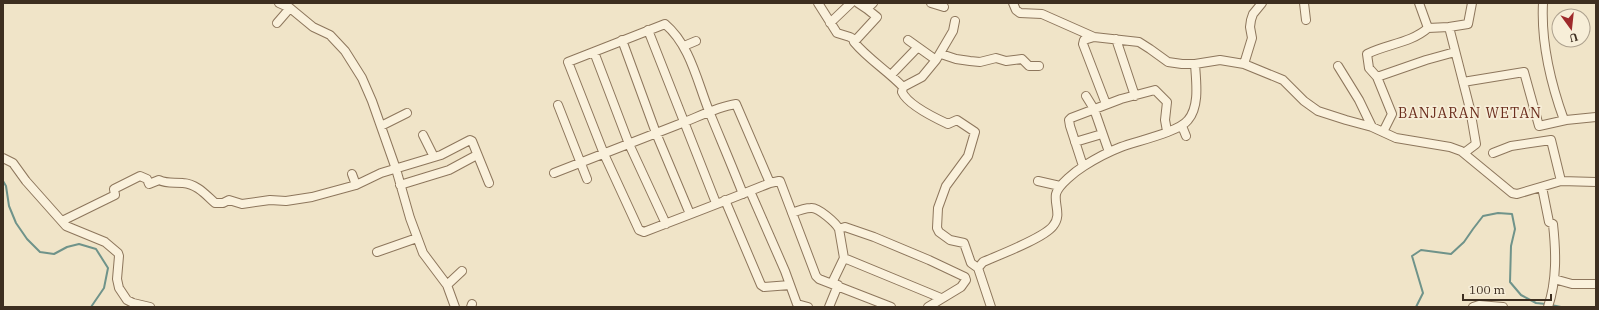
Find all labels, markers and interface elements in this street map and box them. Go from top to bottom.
north arrow [1551,8,1591,48]
text: U [1567,30,1579,46]
district label: BANJARAN WETAN [1398,104,1542,122]
scale bar [1463,276,1551,302]
text: 100 m [1469,282,1505,297]

